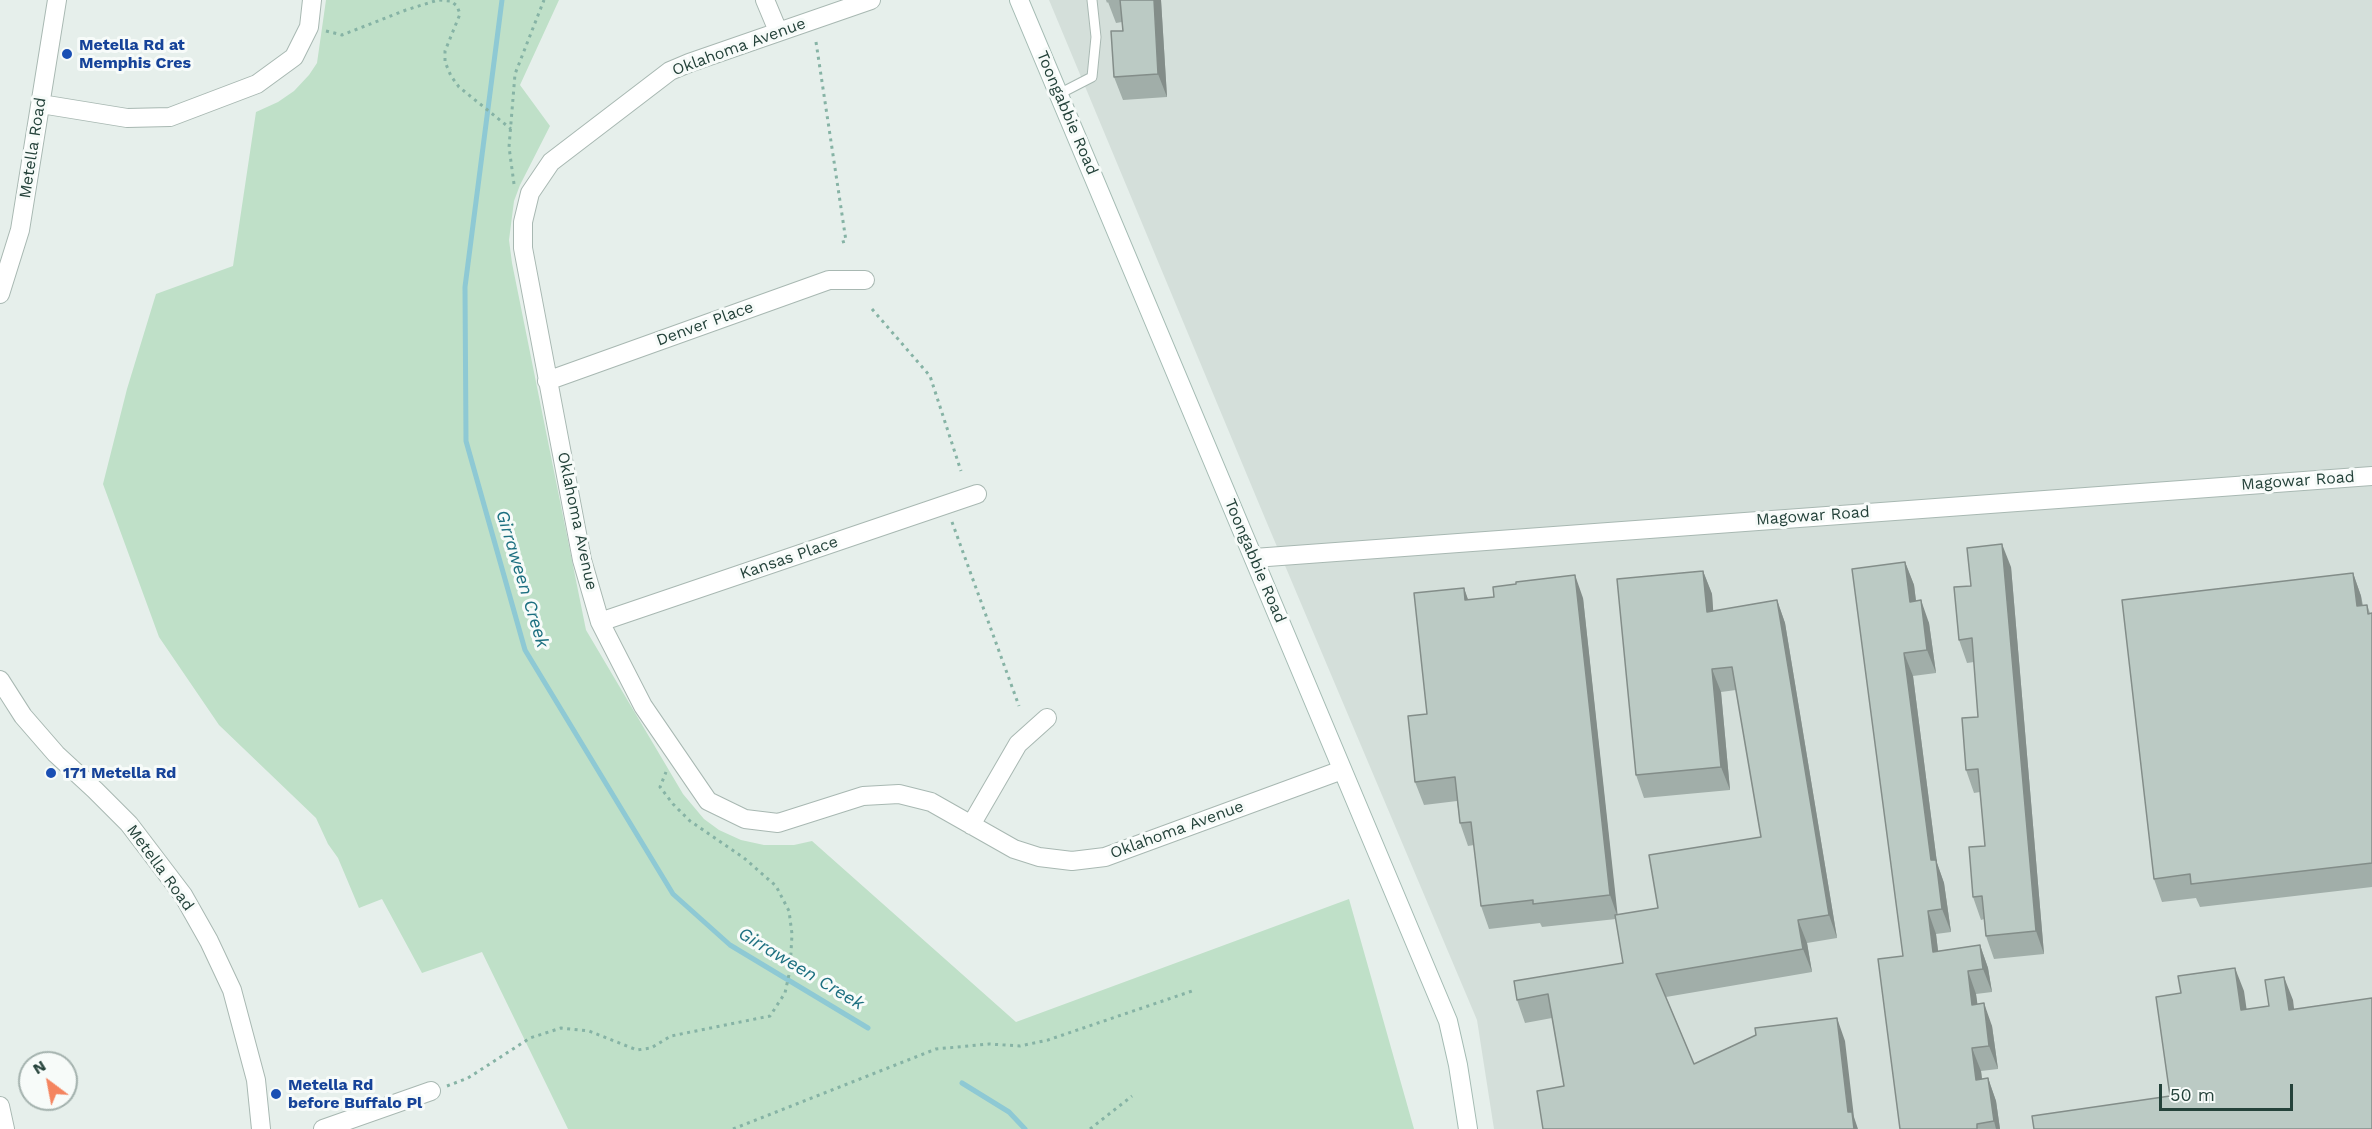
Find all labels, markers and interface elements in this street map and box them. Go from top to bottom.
street label: Oklahoma Avenue [670,14,808,80]
place label: Metella Rd at Memphis Cres [79,35,191,73]
marker: Metella Rd at Memphis Cres [60,47,74,61]
street label: Toongabbie Road [1032,48,1102,178]
street label: Metella Road [16,96,50,200]
street label: Denver Place [654,298,756,350]
street label: Oklahoma Avenue [553,450,601,592]
street label: Magowar Road [2241,467,2355,495]
street label: Toongabbie Road [1220,496,1290,626]
street label: Magowar Road [1756,502,1870,530]
water label: Girraween Creek [491,507,553,651]
street label: Kansas Place [737,532,841,584]
place label: 171 Metella Rd [63,763,176,783]
marker: 171 Metella Rd [44,766,58,780]
street label: Oklahoma Avenue [1108,797,1246,863]
street label: Metella Road [122,821,198,915]
water label: Girraween Creek [734,923,868,1015]
north arrow [18,1051,78,1111]
text: N [29,1056,49,1078]
scale bar [2162,1072,2296,1110]
place label: Metella Rd before Buffalo Pl [288,1075,422,1113]
text: 50 m [2170,1084,2215,1105]
marker: Metella Rd before Buffalo Pl [269,1087,283,1101]

